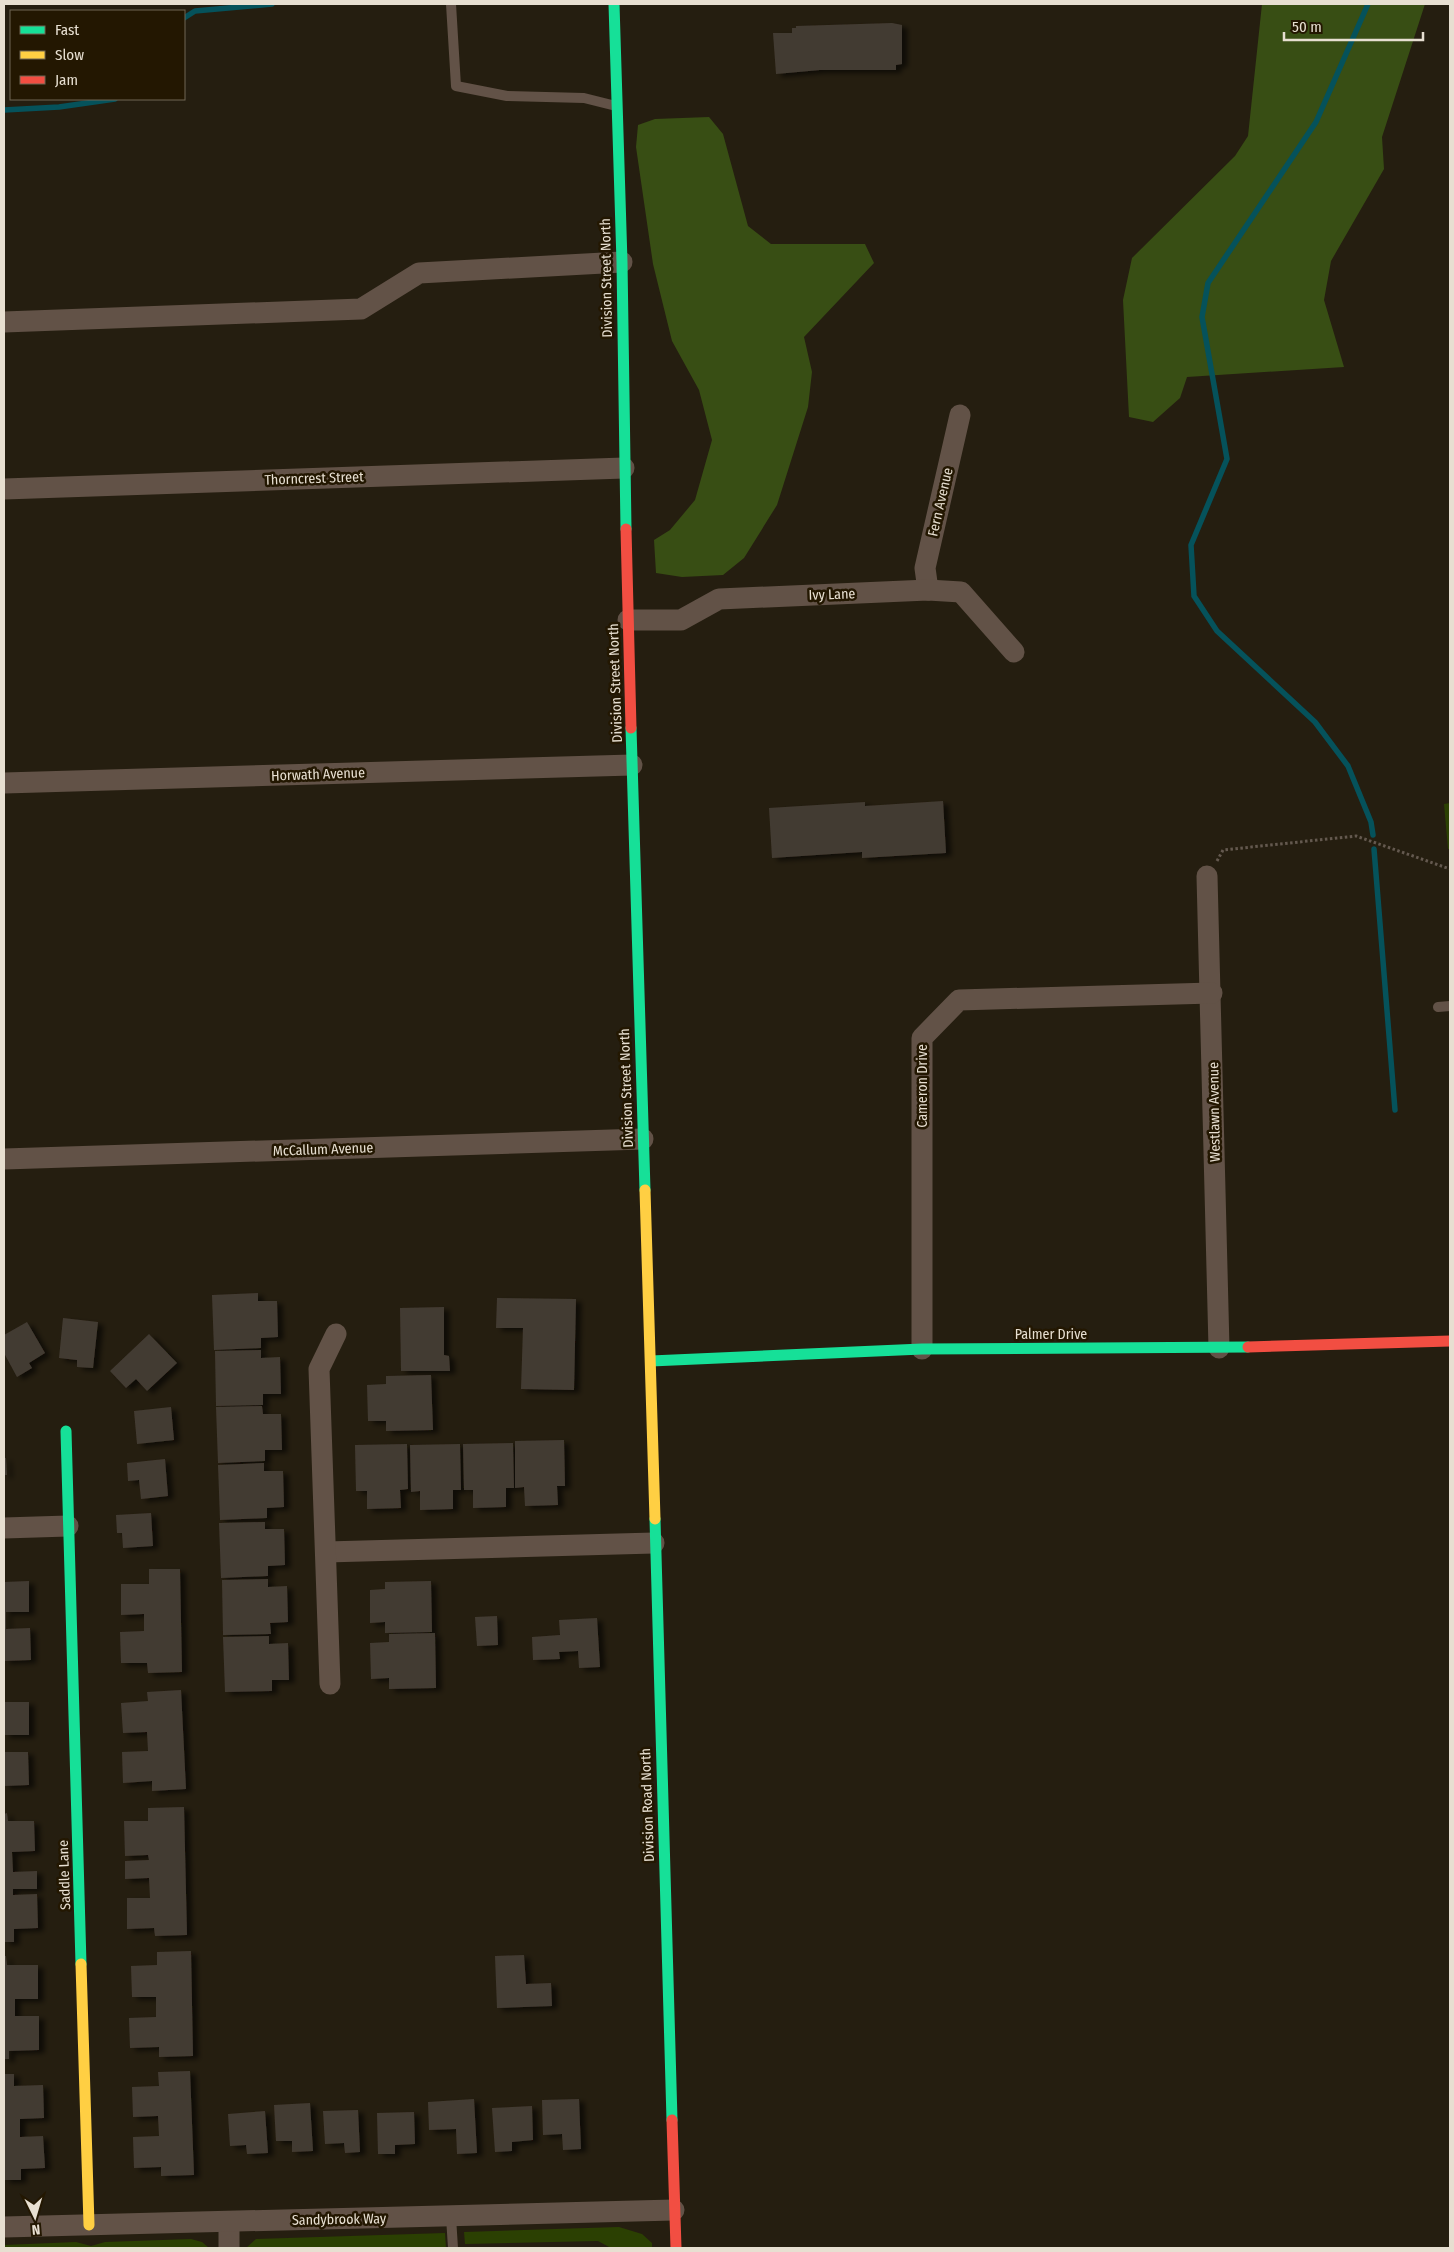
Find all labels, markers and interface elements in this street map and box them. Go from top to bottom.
legend [10,10,185,100]
scale bar [1284,10,1423,42]
text: 50 m [1292,18,1322,36]
text: Fast [55,21,79,39]
text: Slow [55,46,84,64]
text: Jam [55,71,78,89]
street label: Division Street North [597,218,616,338]
street label: Fern Avenue [924,466,957,538]
street label: Thorncrest Street [264,468,364,489]
street label: Ivy Lane [808,585,856,604]
street label: Division Street North [605,623,626,743]
street label: Horwath Avenue [271,764,365,785]
street label: Division Street North [616,1028,637,1148]
street label: Cameron Drive [914,1044,931,1128]
street label: Westlawn Avenue [1205,1062,1224,1162]
street label: McCallum Avenue [273,1139,374,1160]
street label: Palmer Drive [1015,1326,1087,1343]
street label: Division Road North [637,1748,658,1862]
street label: Saddle Lane [55,1840,74,1910]
north arrow [10,2192,60,2242]
street label: Sandybrook Way [292,2210,387,2229]
text: N [31,2221,41,2238]

